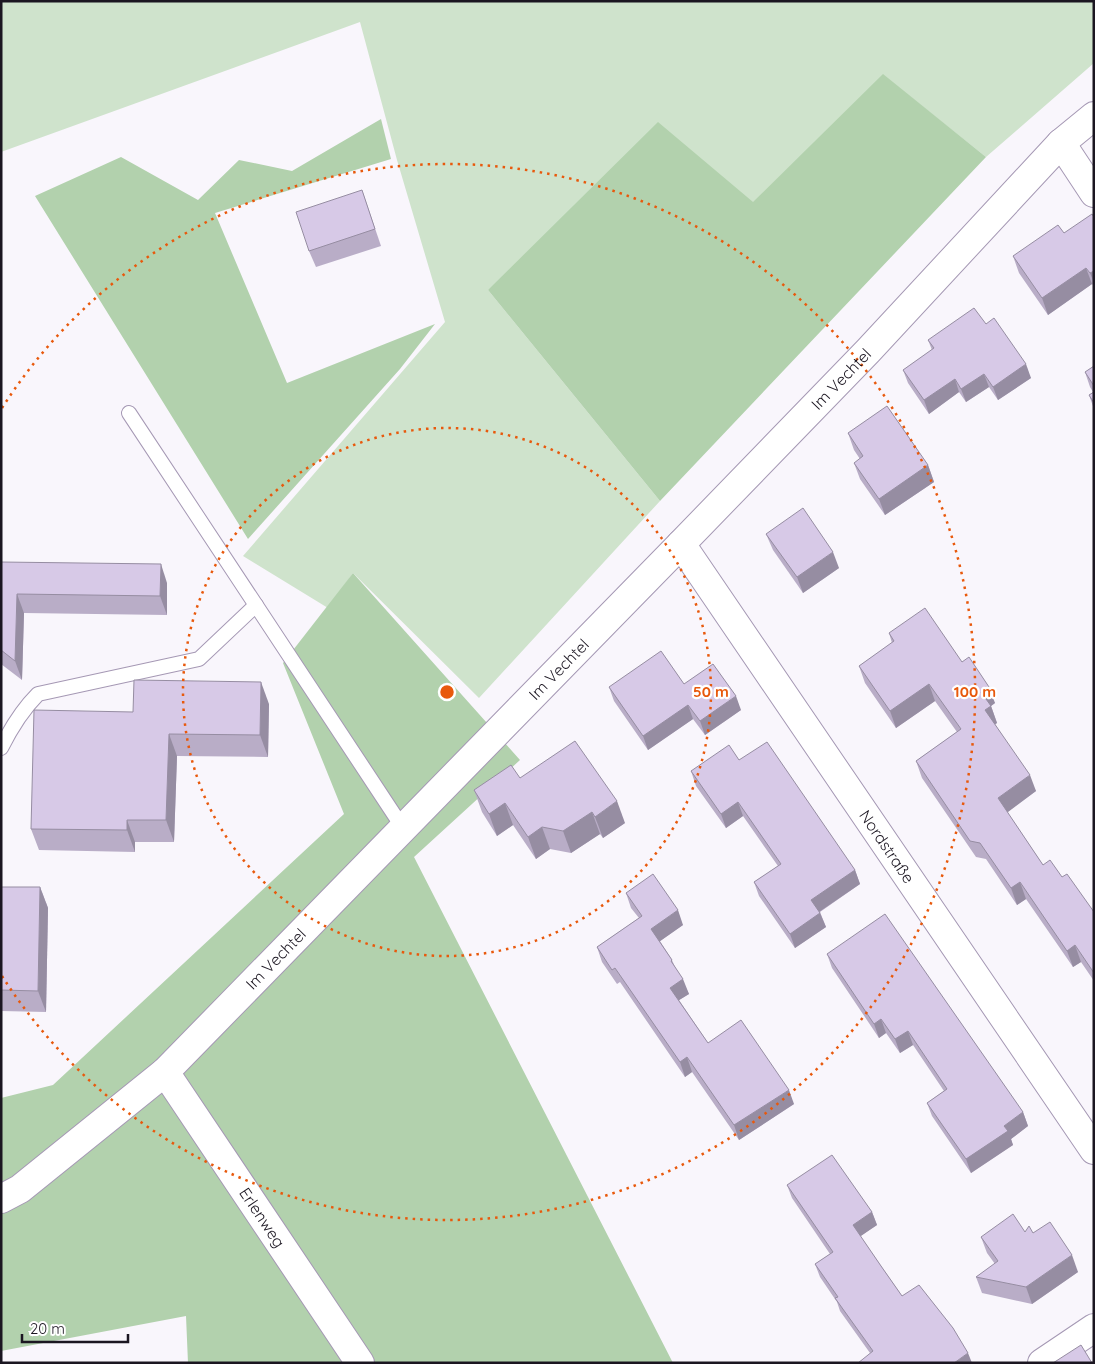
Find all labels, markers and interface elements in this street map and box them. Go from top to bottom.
street label: Im Vechtel [807,344,875,414]
street label: Im Vechtel [524,634,593,704]
text: 50 m [693,682,729,701]
text: 100 m [954,682,996,701]
centre of rings [438,683,456,701]
street label: Nordstraße [855,806,919,887]
street label: Im Vechtel [241,924,310,994]
street label: Erlenweg [235,1184,290,1251]
scale bar [22,1312,129,1344]
text: 20 m [30,1319,65,1338]

